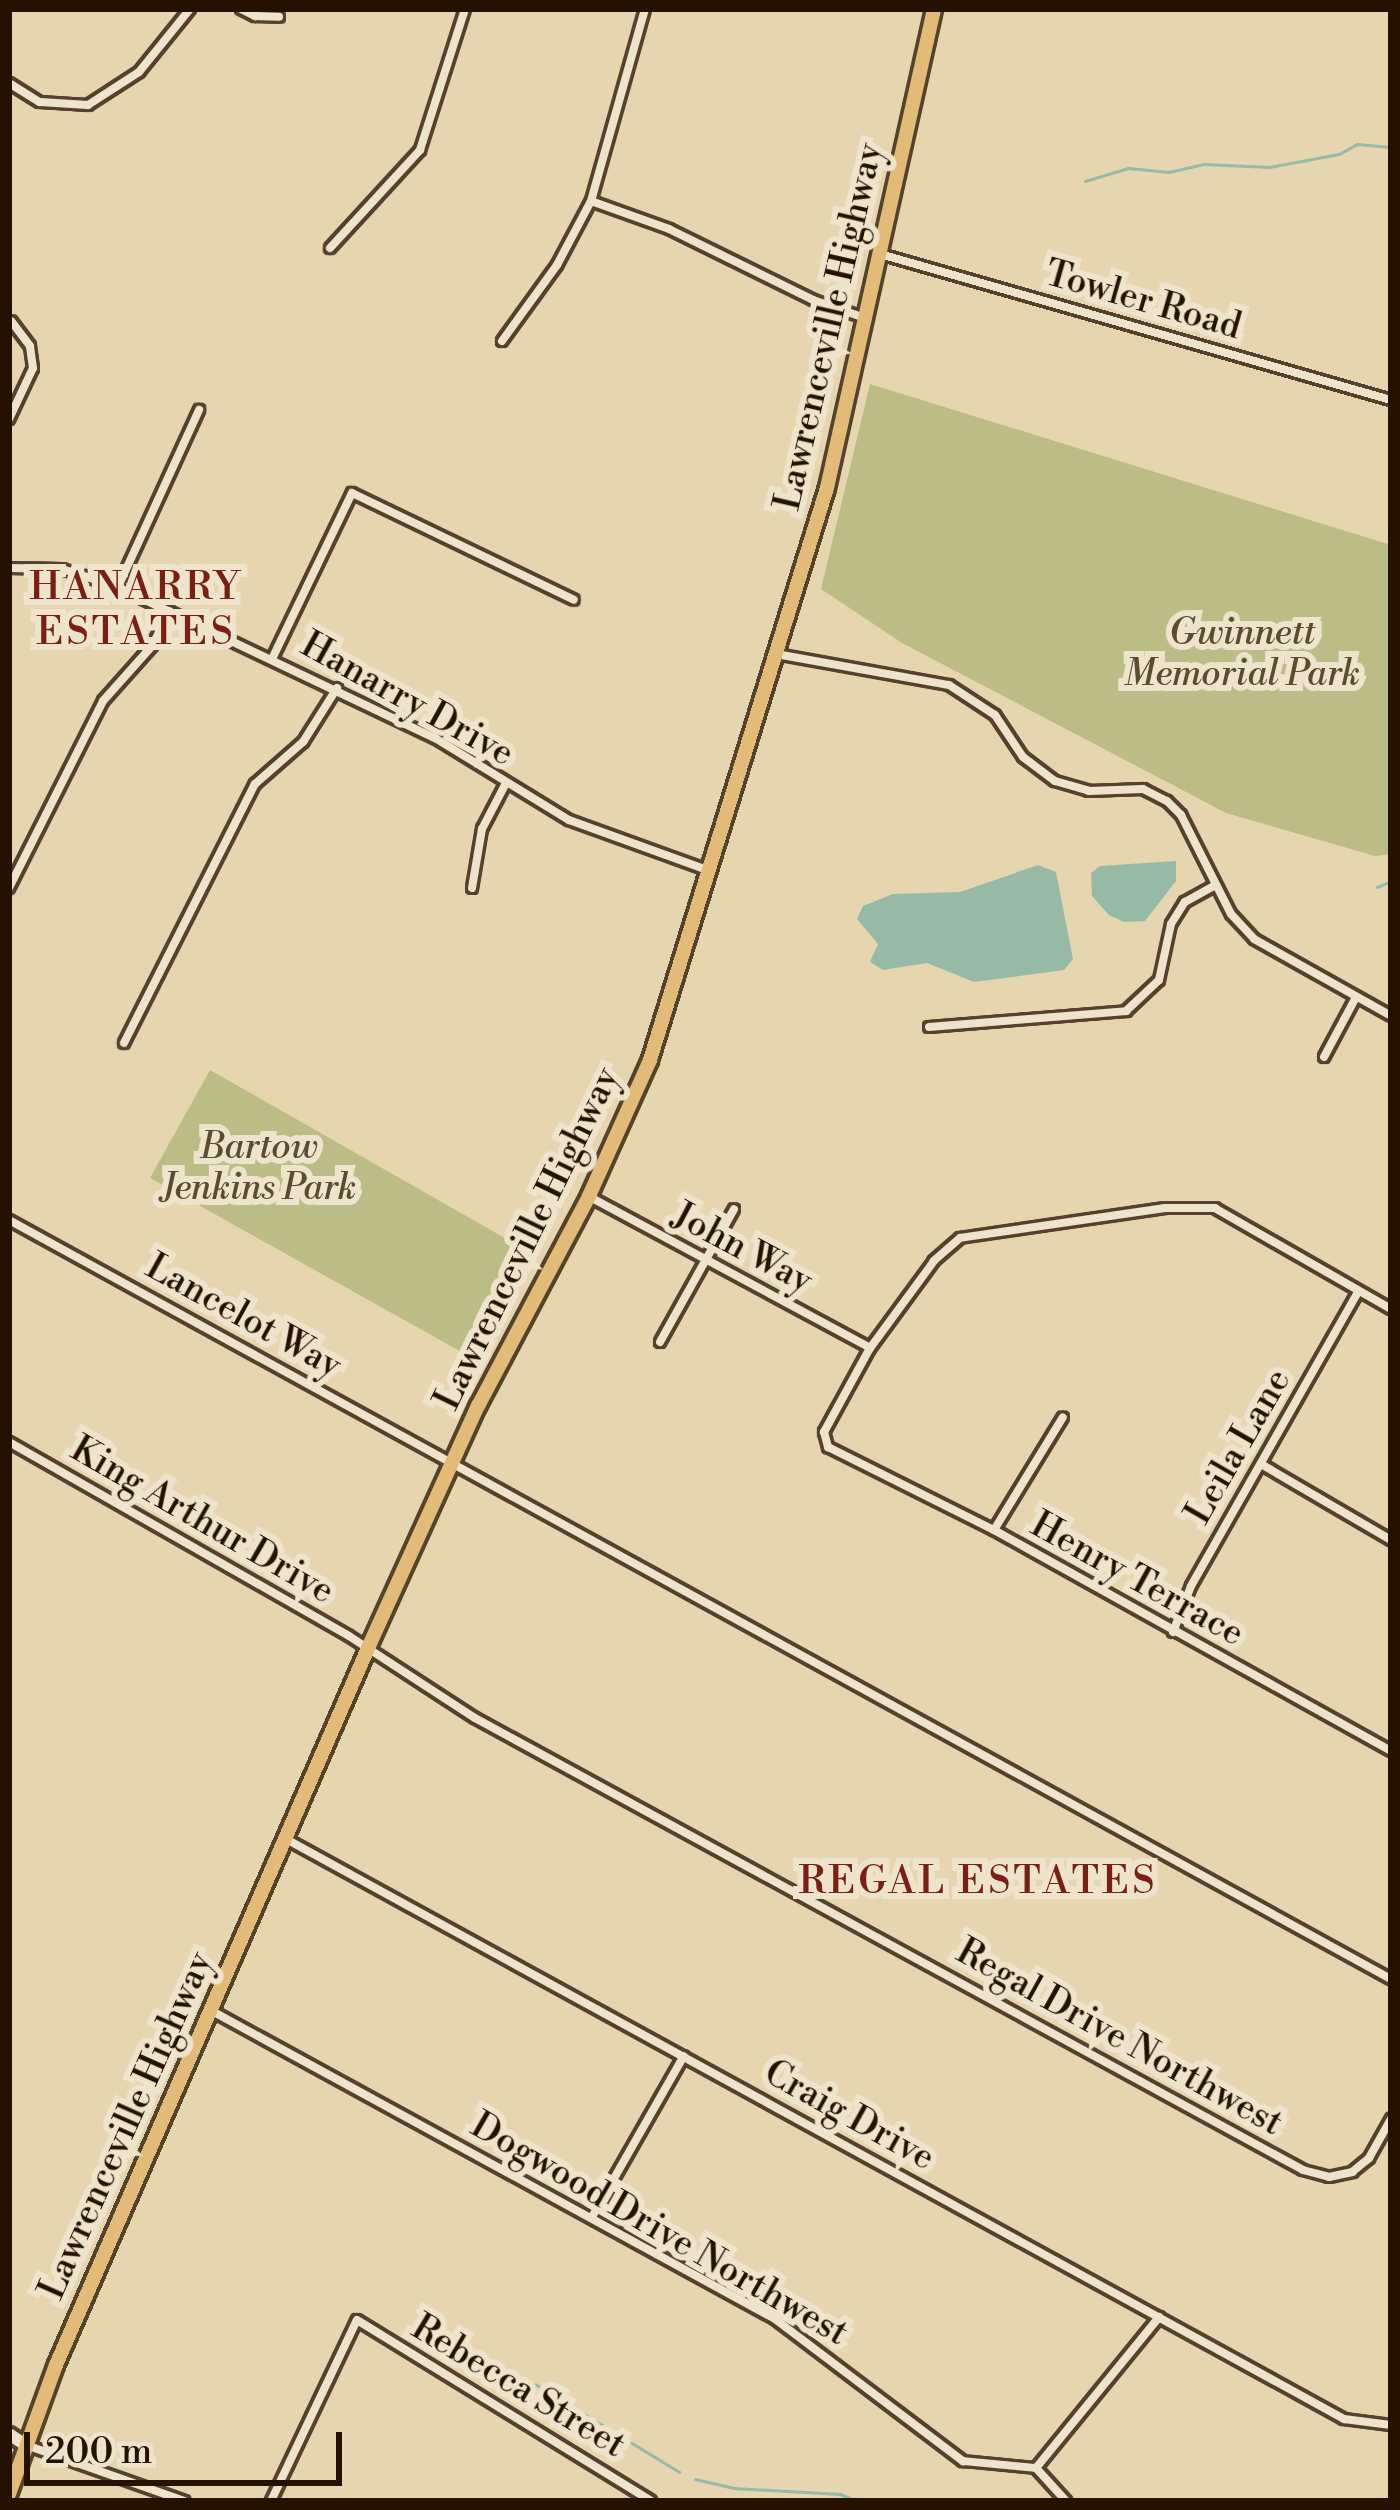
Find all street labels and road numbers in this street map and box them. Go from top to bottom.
street label: Lawrenceville Highway [767,139,893,515]
street label: Towler Road [1040,252,1246,350]
street label: Hanarry Drive [293,624,521,776]
street label: Lawrenceville Highway [426,1061,630,1417]
street label: John Way [665,1194,819,1304]
street label: Lancelot Way [138,1246,348,1388]
street label: Leila Lane [1177,1362,1301,1532]
street label: King Arthur Drive [63,1428,341,1614]
street label: Henry Terrace [1023,1504,1251,1656]
street label: Regal Drive Northwest [948,1930,1290,2146]
street label: Lawrenceville Highway [31,1946,223,2306]
street label: Craig Drive [756,2052,942,2180]
street label: Dogwood Drive Northwest [463,2104,855,2356]
street label: Rebecca Street [403,2306,633,2468]

